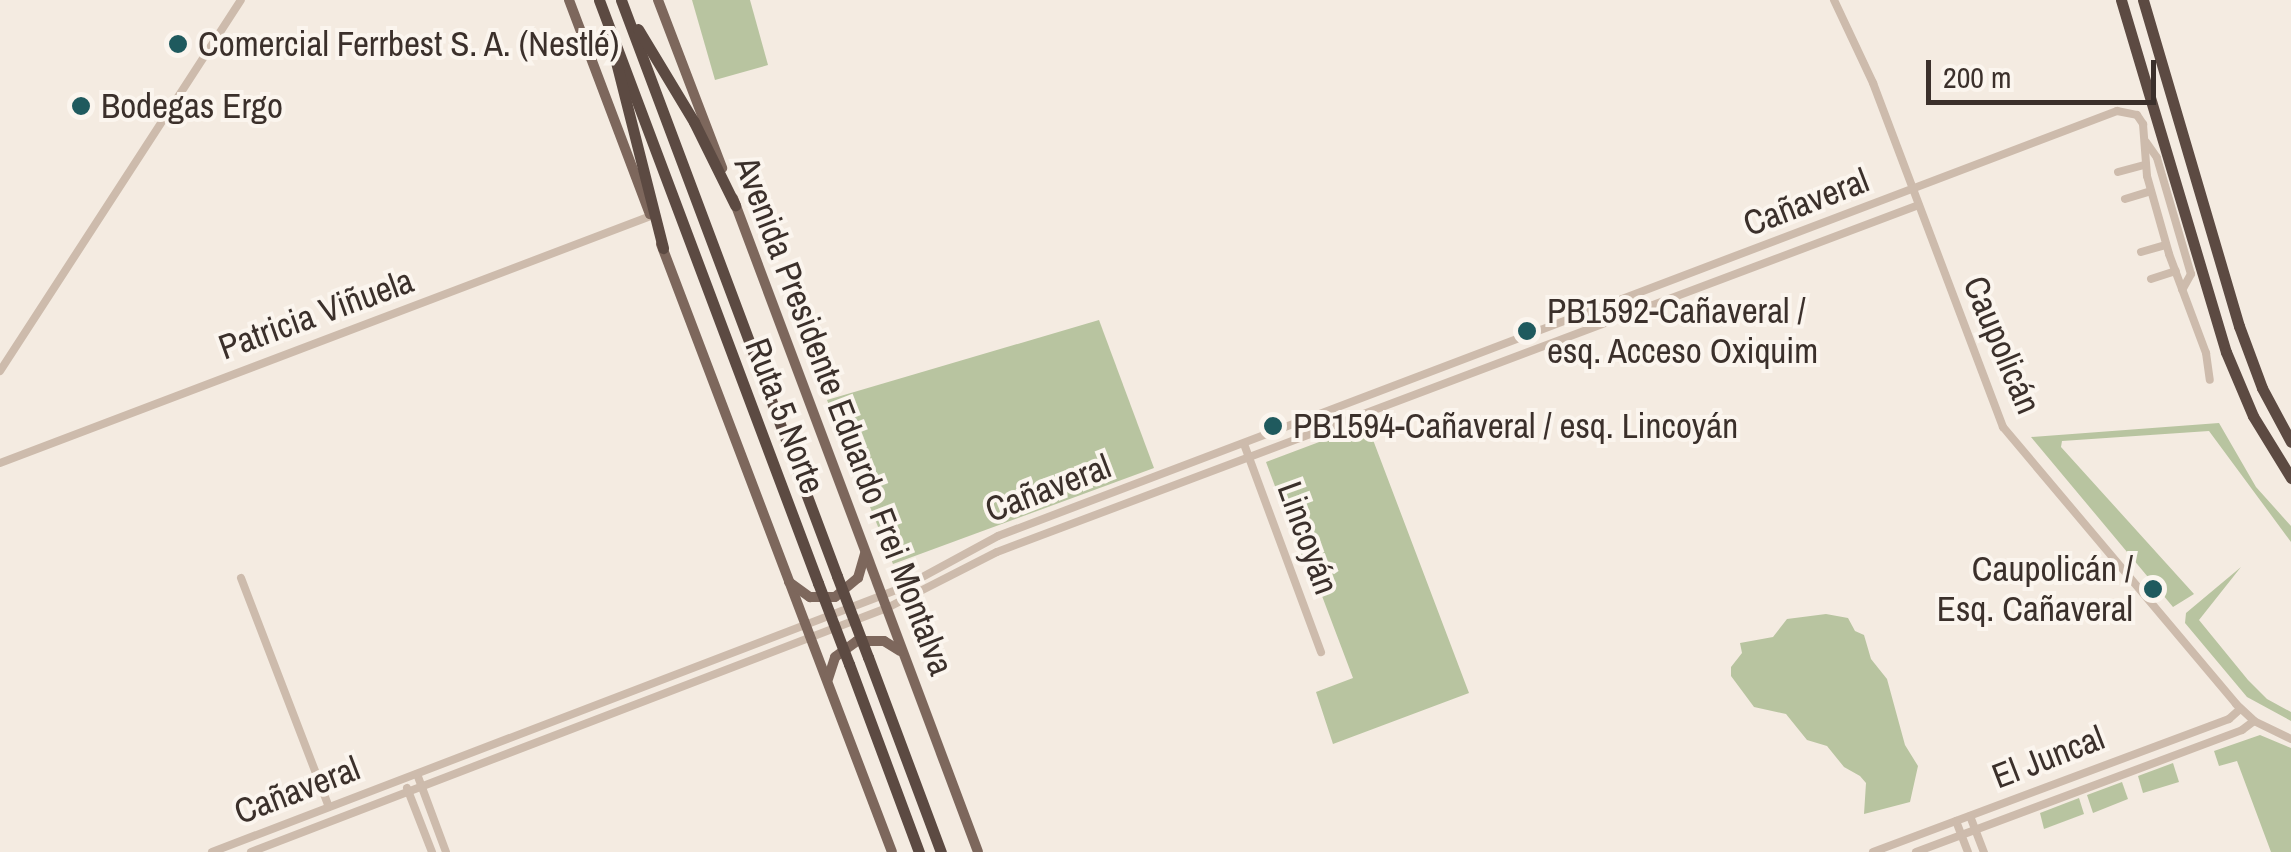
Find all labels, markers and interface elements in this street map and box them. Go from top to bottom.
place label: Comercial Ferrbest S. A. (Nestlé) [198,23,621,65]
marker: Comercial Ferrbest S. A. (Nestlé) [167,33,189,55]
scale bar [1931,40,2161,102]
text: 200 m [1943,57,2011,97]
place label: Bodegas Ergo [101,85,283,127]
marker: Bodegas Ergo [70,95,92,117]
street label: Avenida Presidente Eduardo Frei Montalva [726,151,962,681]
street label: Cañaveral [1737,159,1875,245]
street label: Patricia Viñuela [213,259,419,369]
street label: Caupolicán [1954,270,2050,420]
place label: PB1592-Cañaveral / esq. Acceso Oxiquim [1547,290,1820,372]
marker: PB1592-Cañaveral / esq. Acceso Oxiquim [1516,320,1538,342]
street label: Ruta 5 Norte [736,333,834,499]
place label: PB1594-Cañaveral / esq. Lincoyán [1293,405,1738,447]
marker: PB1594-Cañaveral / esq. Lincoyán [1262,415,1284,437]
street label: Cañaveral [979,445,1117,531]
street label: Lincoyán [1268,476,1348,600]
place label: Caupolicán / Esq. Cañaveral [1937,548,2133,630]
marker: Caupolicán / Esq. Cañaveral [2142,578,2164,600]
street label: El Juncal [1986,717,2110,797]
street label: Cañaveral [228,747,366,833]

